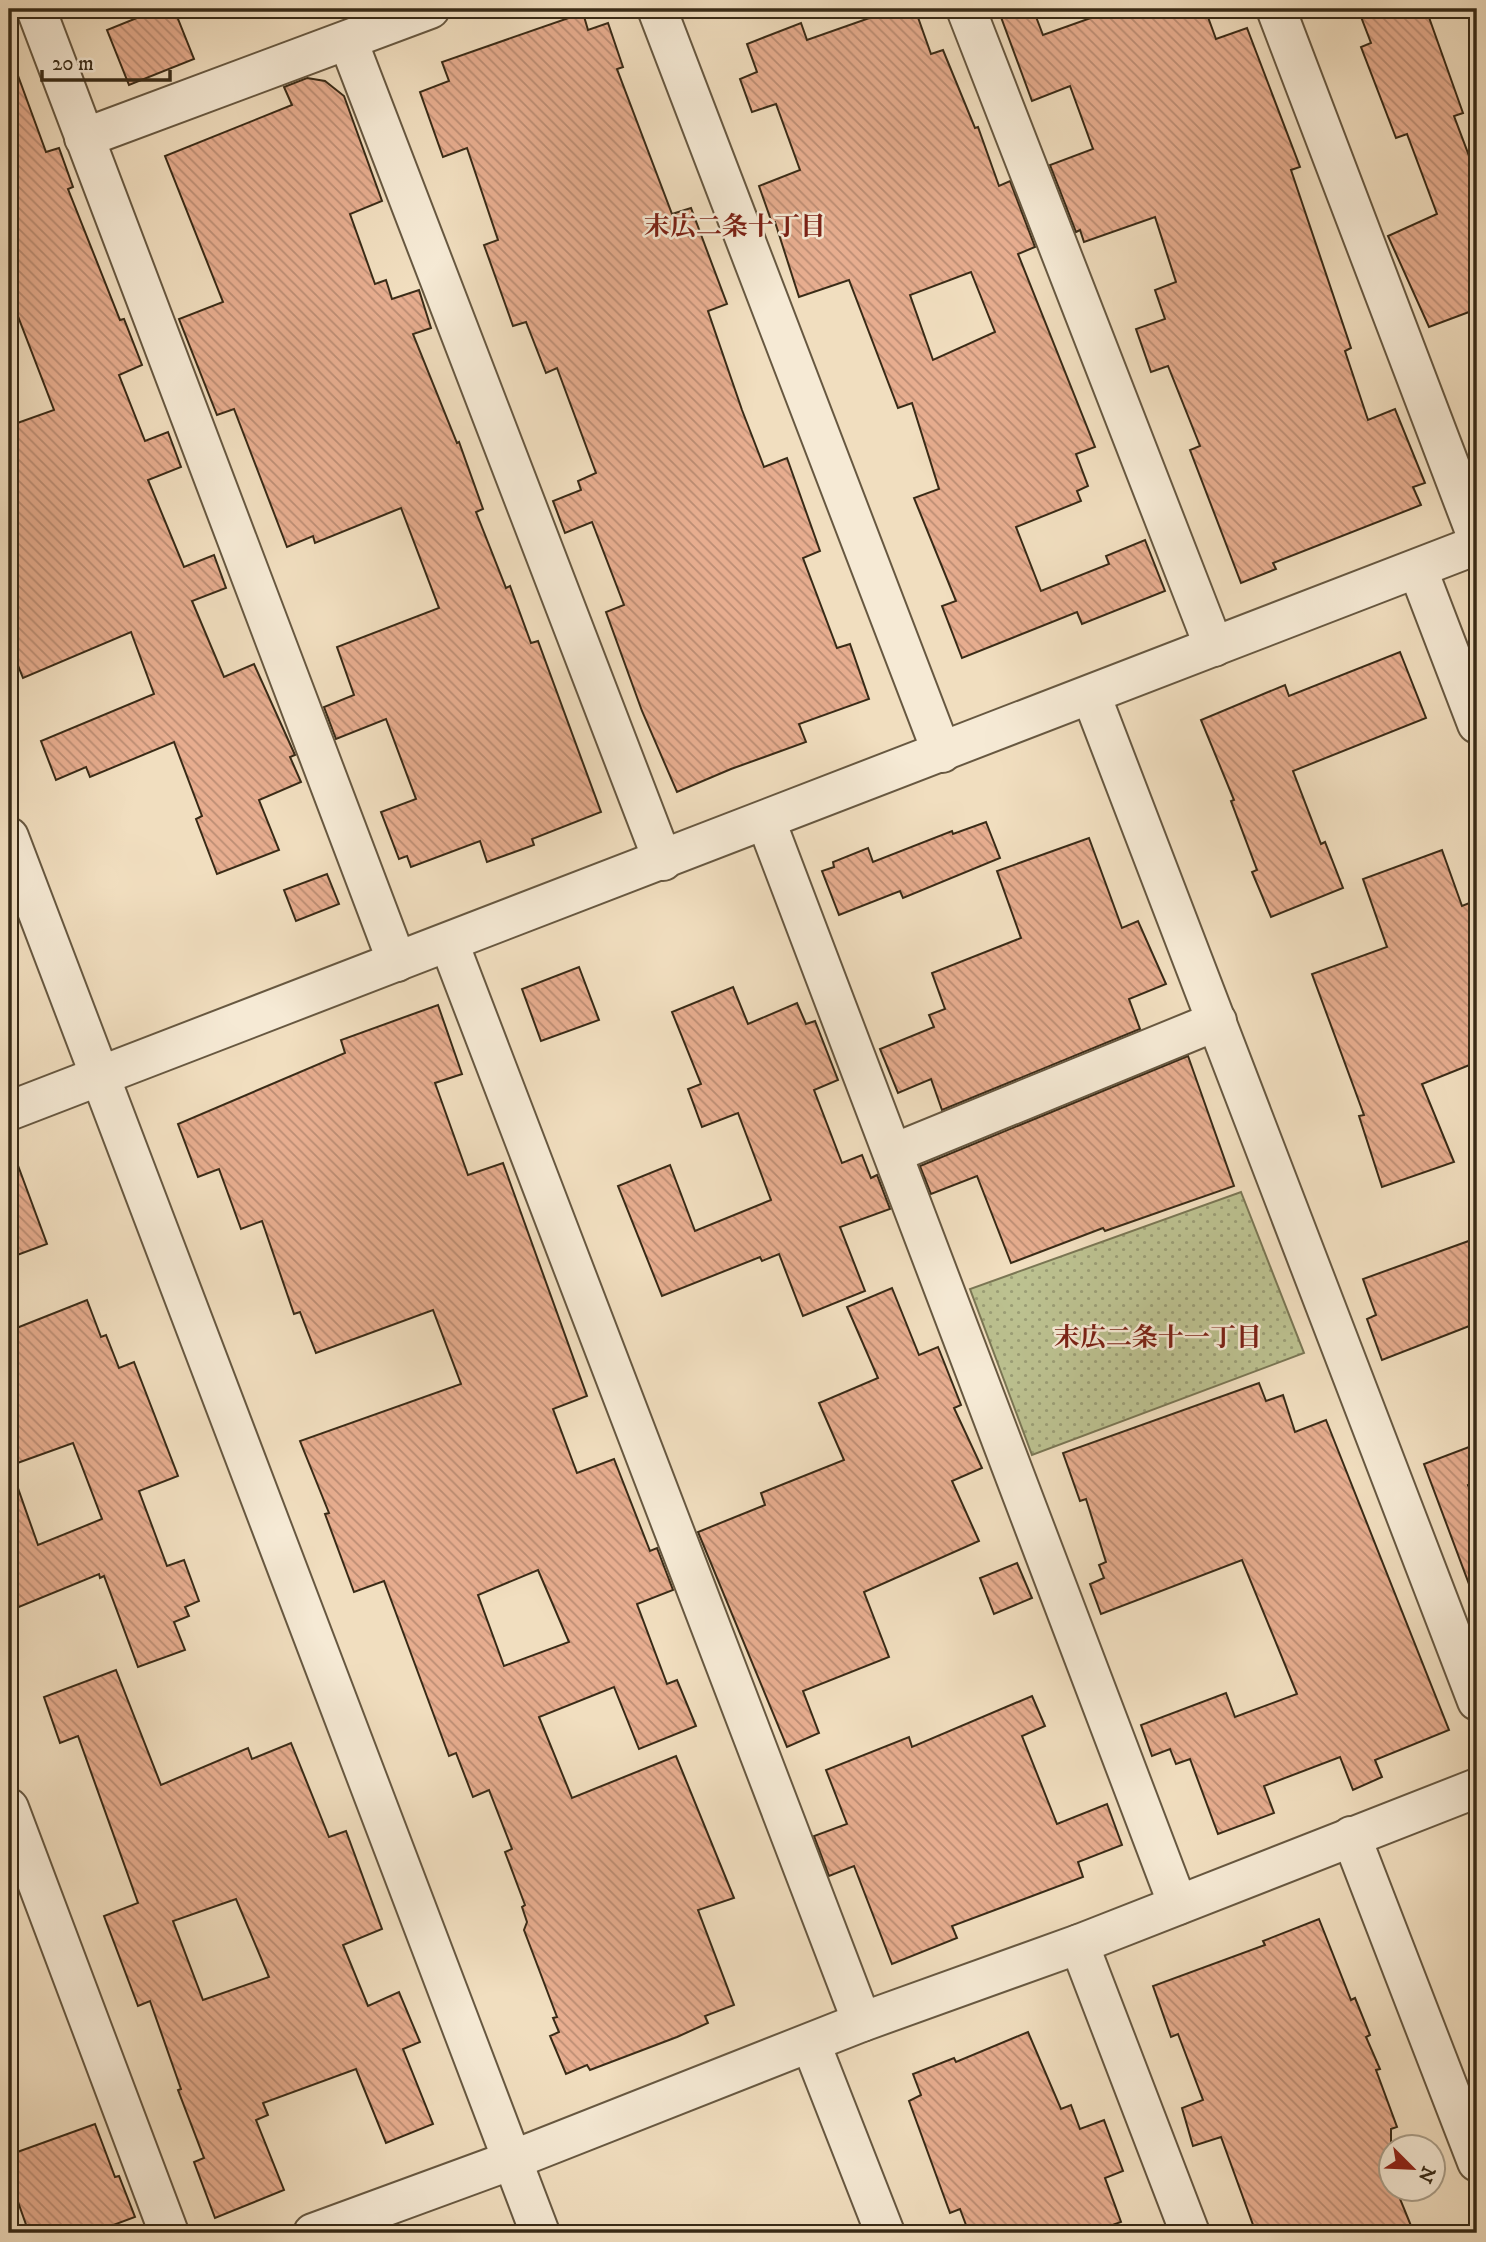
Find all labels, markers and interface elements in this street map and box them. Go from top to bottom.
scale bar [42,38,170,82]
text: 20 m [52,51,94,77]
district label: 末広二条十丁目 [644,211,826,244]
district label: 末広二条十一丁目 [1054,1322,1262,1355]
north arrow [1378,2134,1448,2204]
text: N [1412,2162,1440,2186]

